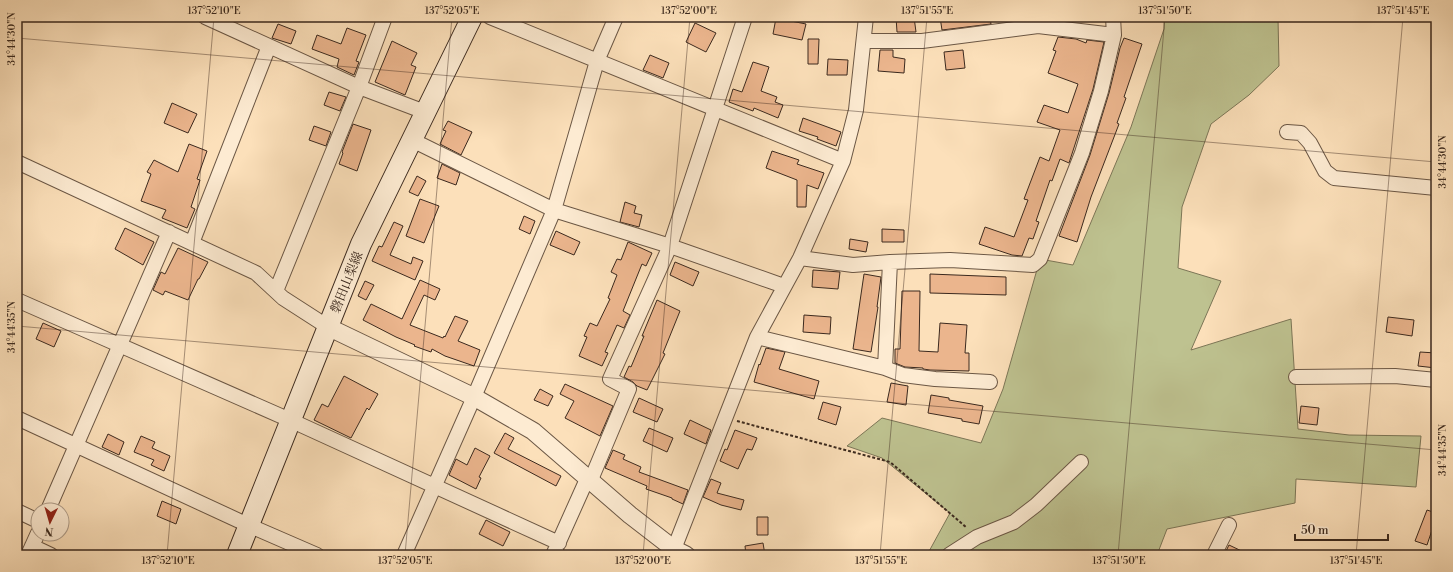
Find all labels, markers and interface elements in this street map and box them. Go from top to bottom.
text: 137°52'10"E [187,5,241,17]
text: 137°52'05"E [425,5,479,17]
text: 137°52'00"E [661,5,717,17]
text: 137°51'55"E [901,5,953,17]
text: 137°51'50"E [1138,5,1192,17]
text: 137°51'45"E [1377,5,1429,17]
text: 34°44'30"N [6,12,18,66]
text: 34°44'30"N [1437,135,1449,189]
street label: 磐田山梨線 [327,249,367,316]
text: 34°44'35"N [6,300,18,353]
text: 34°44'35"N [1437,423,1449,476]
north arrow [30,502,70,542]
scale bar [1295,516,1388,542]
text: 50 m [1301,523,1329,538]
text: N [44,524,54,538]
text: 137°52'10"E [141,555,195,567]
text: 137°52'05"E [378,555,432,567]
text: 137°52'00"E [615,555,671,567]
text: 137°51'55"E [855,555,907,567]
text: 137°51'50"E [1092,555,1146,567]
text: 137°51'45"E [1330,555,1382,567]

